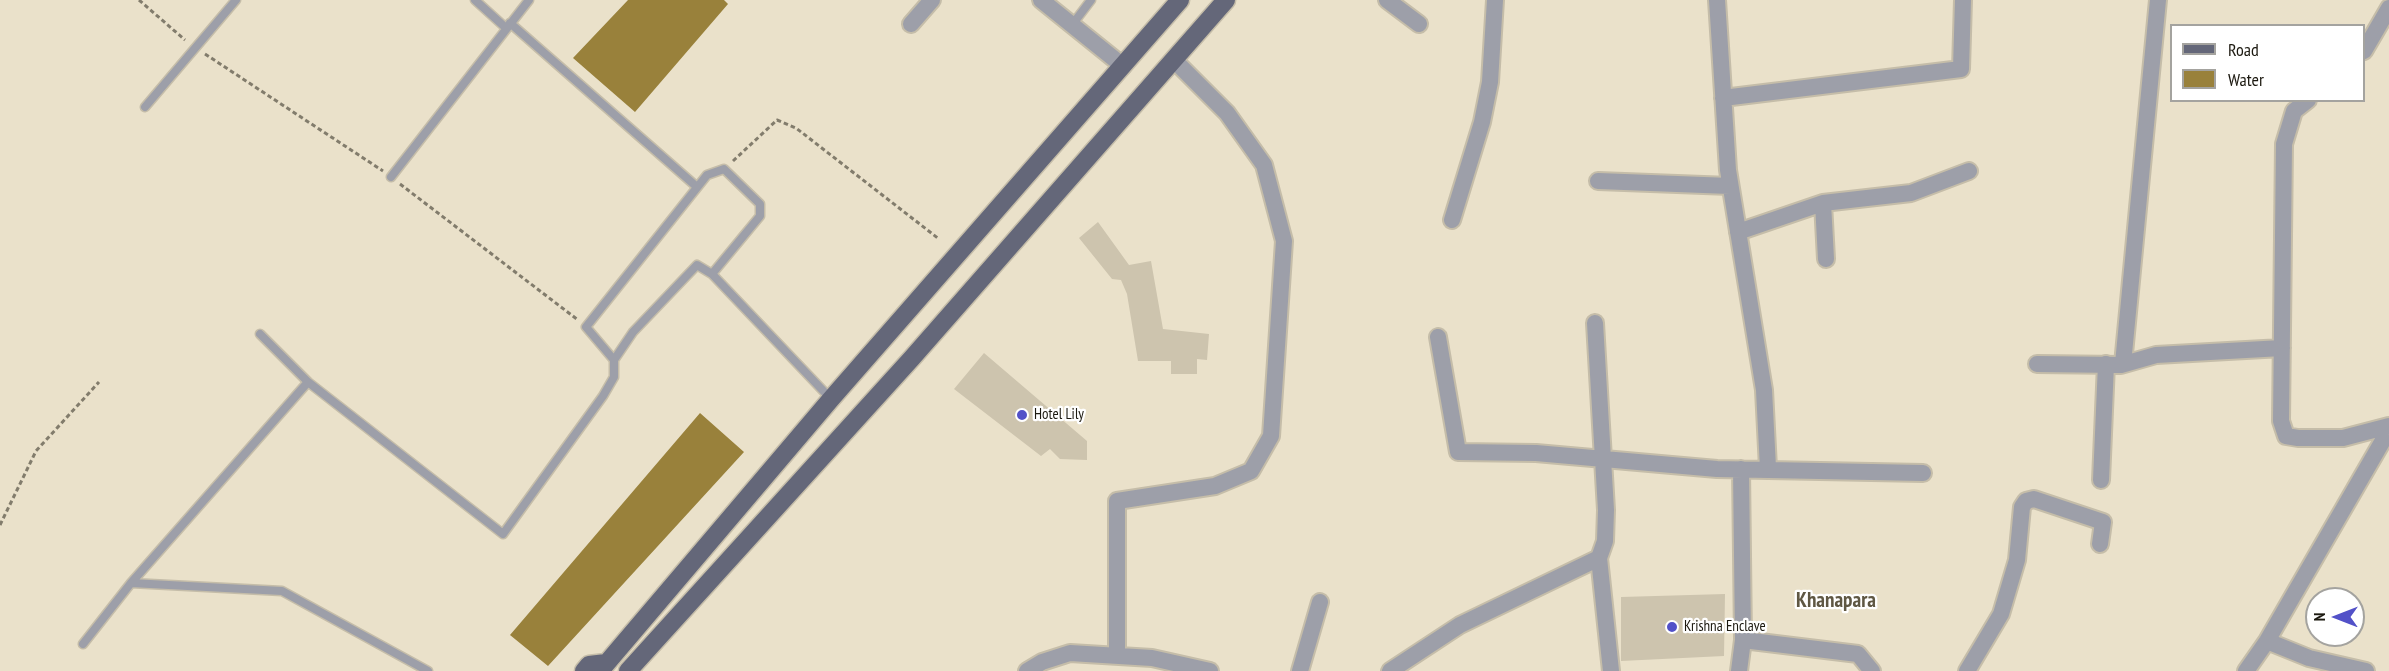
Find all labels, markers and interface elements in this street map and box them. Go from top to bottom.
legend [2170,24,2365,102]
text: Road [2228,38,2259,61]
text: Water [2228,68,2264,91]
place label: Hotel Lily [1034,406,1084,424]
marker: Hotel Lily [1015,408,1029,422]
north arrow [2305,587,2365,647]
district label: Khanapara [1796,588,1876,614]
text: N [2309,613,2329,621]
place label: Krishna Enclave [1684,618,1766,636]
marker: Krishna Enclave [1665,620,1679,634]

